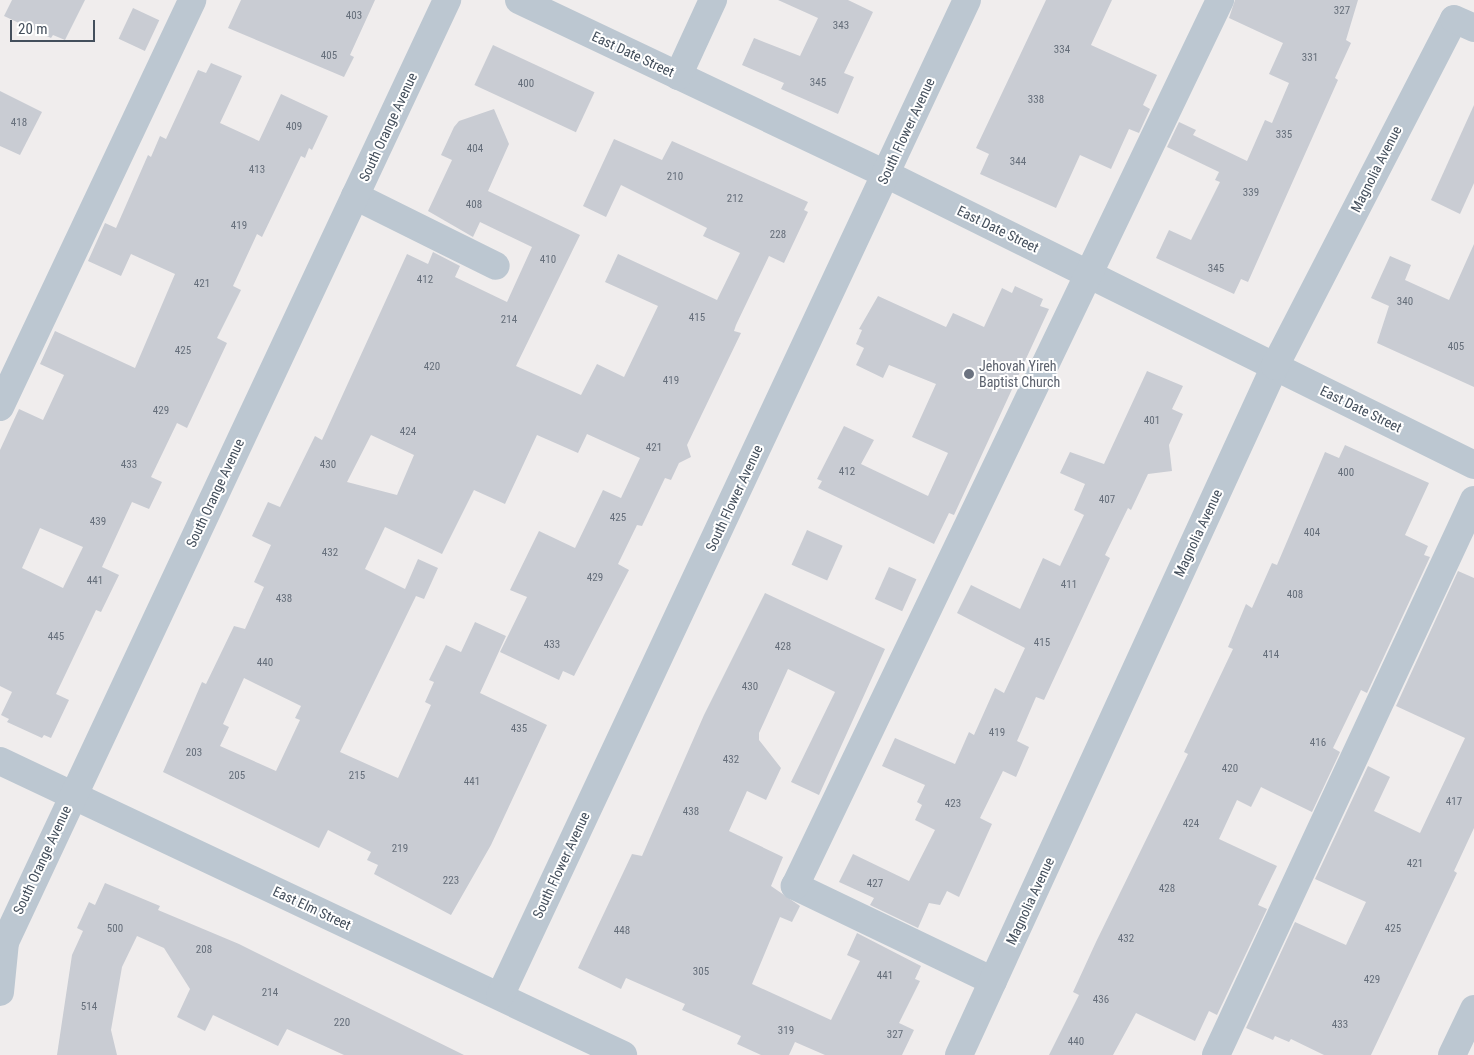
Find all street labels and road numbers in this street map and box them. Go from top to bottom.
street label: East Date Street [589,28,677,80]
street label: South Orange Avenue [355,70,421,184]
street label: South Flower Avenue [874,75,938,187]
street label: Magnolia Avenue [1347,123,1405,215]
street label: East Date Street [954,202,1042,256]
street label: East Date Street [1317,382,1405,436]
street label: South Orange Avenue [182,436,248,550]
street label: South Flower Avenue [702,442,766,554]
street label: Magnolia Avenue [1170,487,1226,579]
street label: South Orange Avenue [9,803,75,917]
street label: South Flower Avenue [529,809,593,921]
street label: Magnolia Avenue [1002,855,1058,947]
street label: East Elm Street [270,883,354,933]

